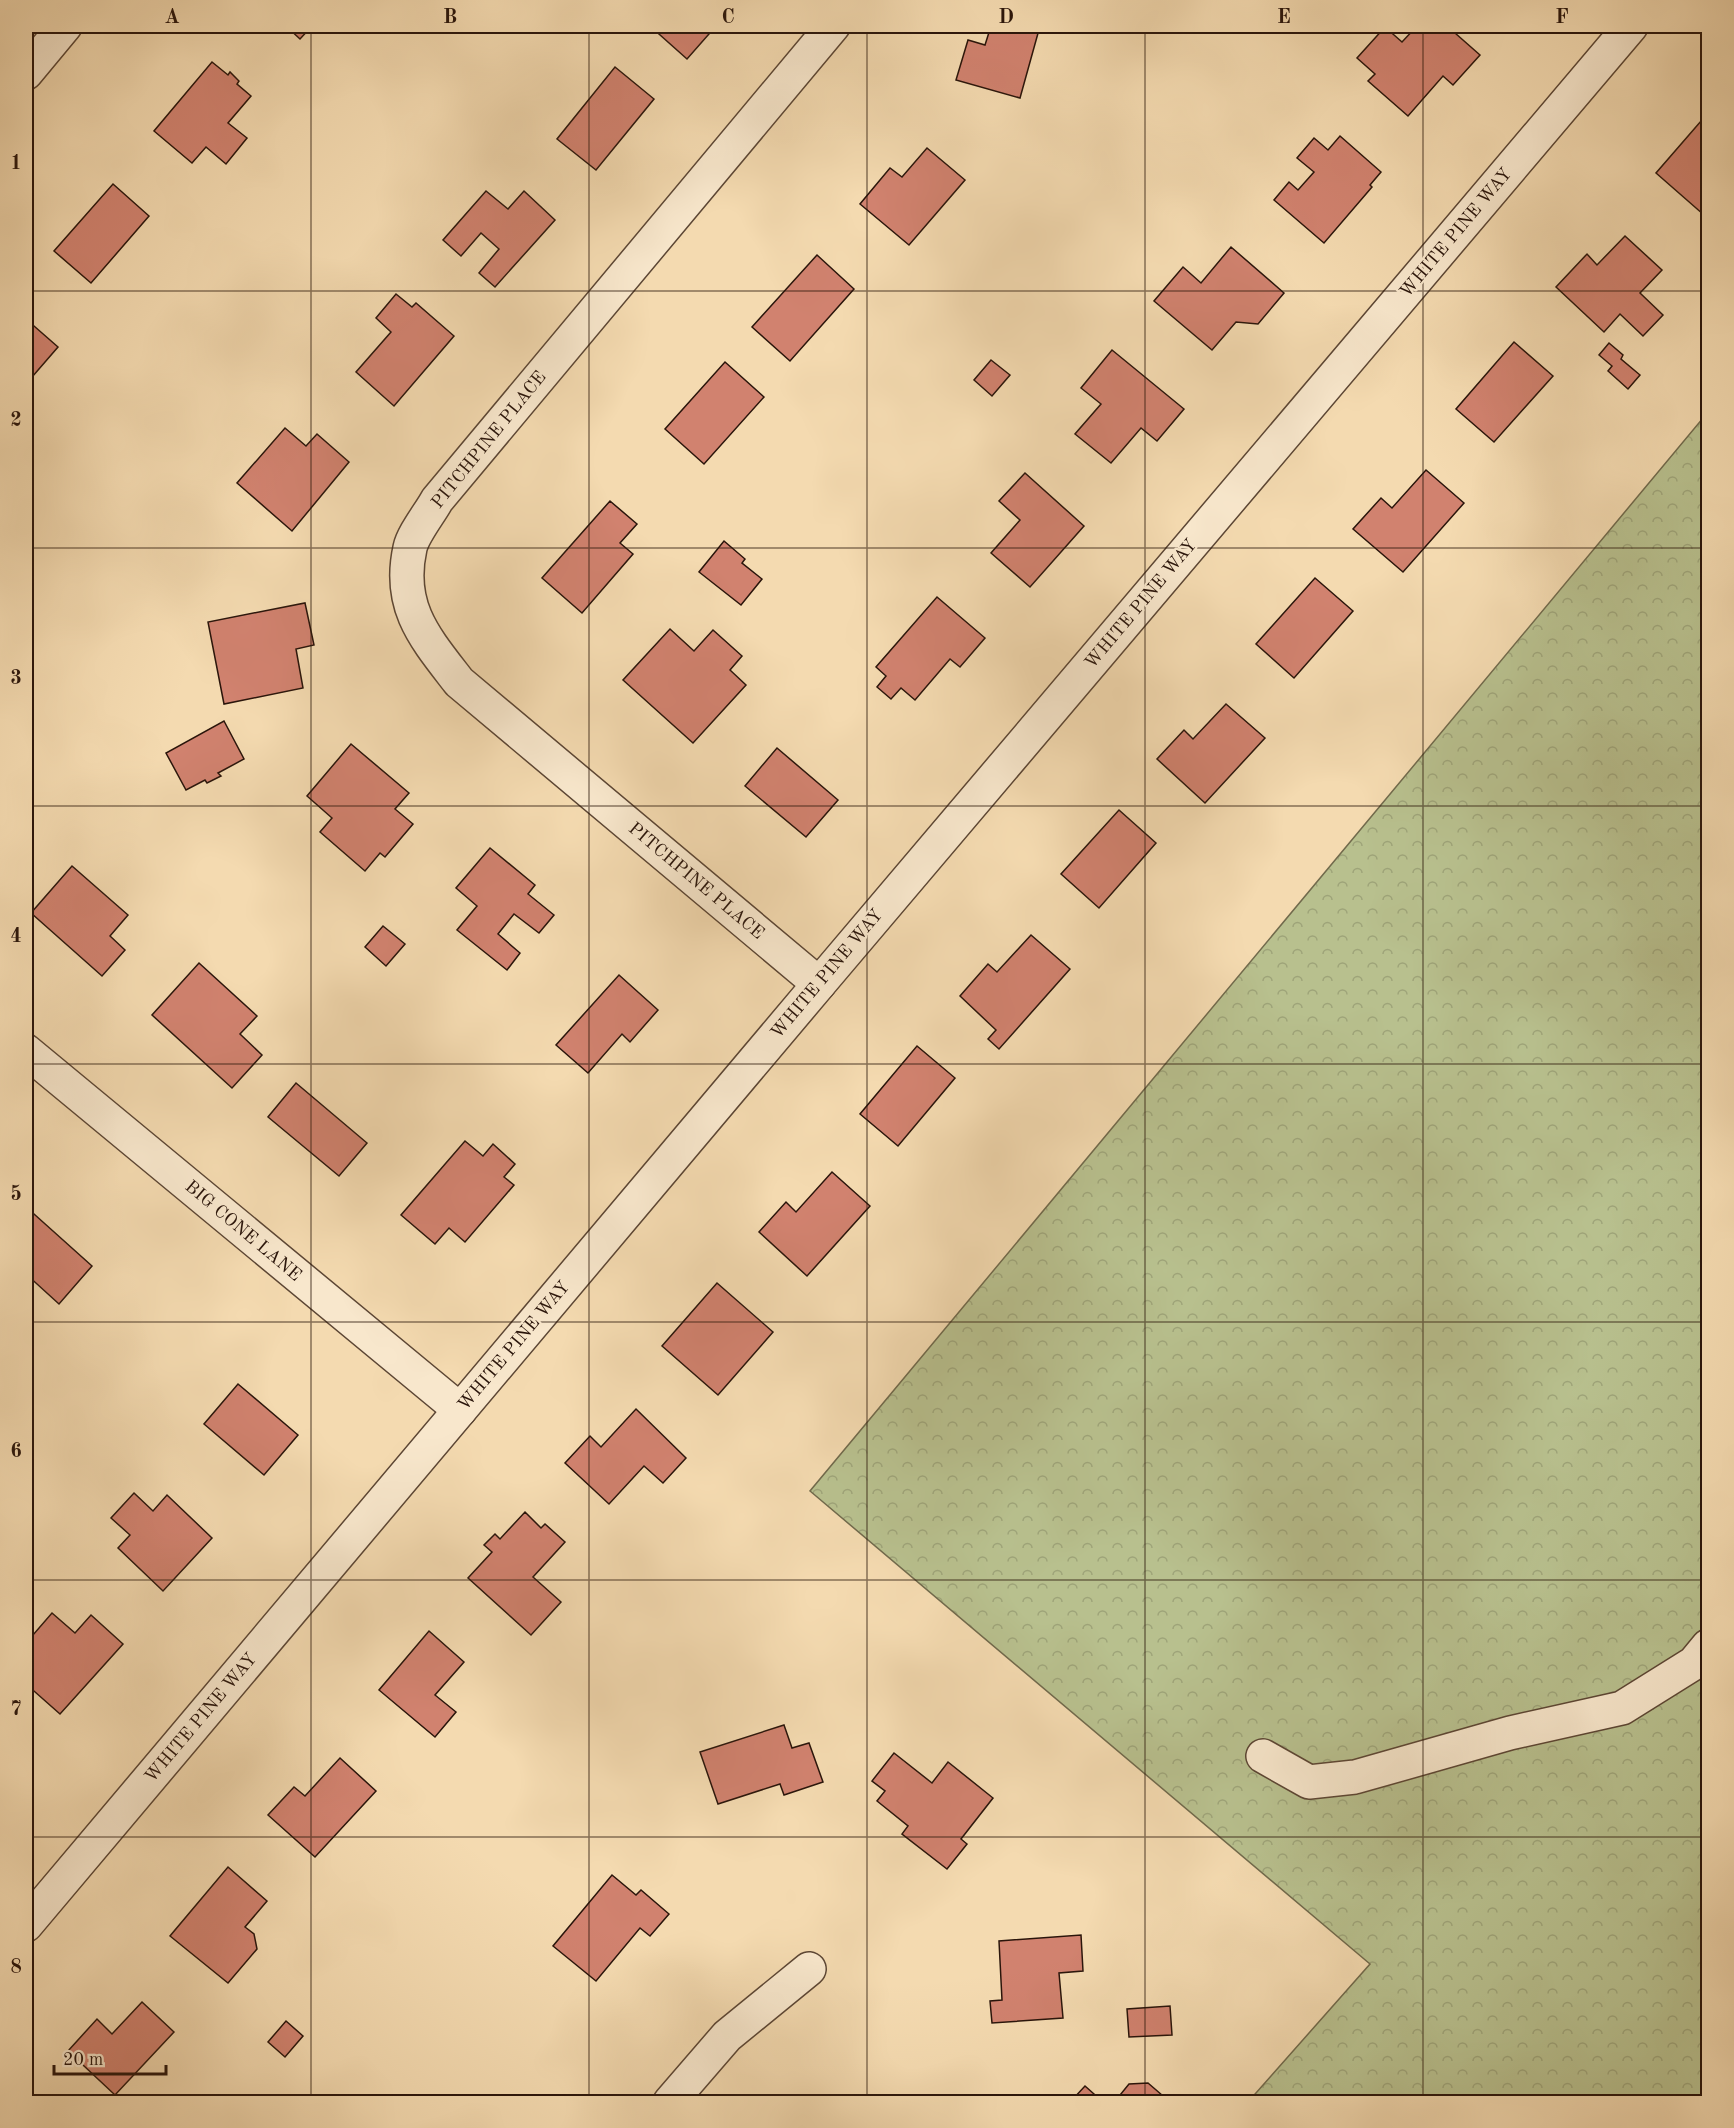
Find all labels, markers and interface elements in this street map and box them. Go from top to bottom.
text: A [164,8,180,28]
text: B [443,8,457,28]
text: C [721,8,735,28]
text: D [998,8,1014,28]
text: E [1277,8,1291,28]
text: F [1555,8,1569,28]
text: 1 [10,154,22,174]
street label: WHITE PINE WAY [1397,165,1515,301]
street label: PITCHPINE PLACE [428,368,550,512]
text: 2 [10,411,22,431]
street label: WHITE PINE WAY [1082,536,1200,672]
text: 3 [10,669,22,689]
street label: PITCHPINE PLACE [625,819,767,943]
street label: WHITE PINE WAY [768,906,886,1042]
text: 4 [10,927,22,947]
street label: BIG CONE LANE [181,1177,305,1285]
text: 5 [10,1184,22,1205]
street label: WHITE PINE WAY [455,1278,573,1414]
text: 6 [10,1442,22,1462]
street label: WHITE PINE WAY [142,1650,260,1786]
text: 7 [10,1700,22,1720]
text: 8 [10,1958,22,1978]
scale bar [54,2038,166,2076]
text: 20 m [63,2051,103,2069]

